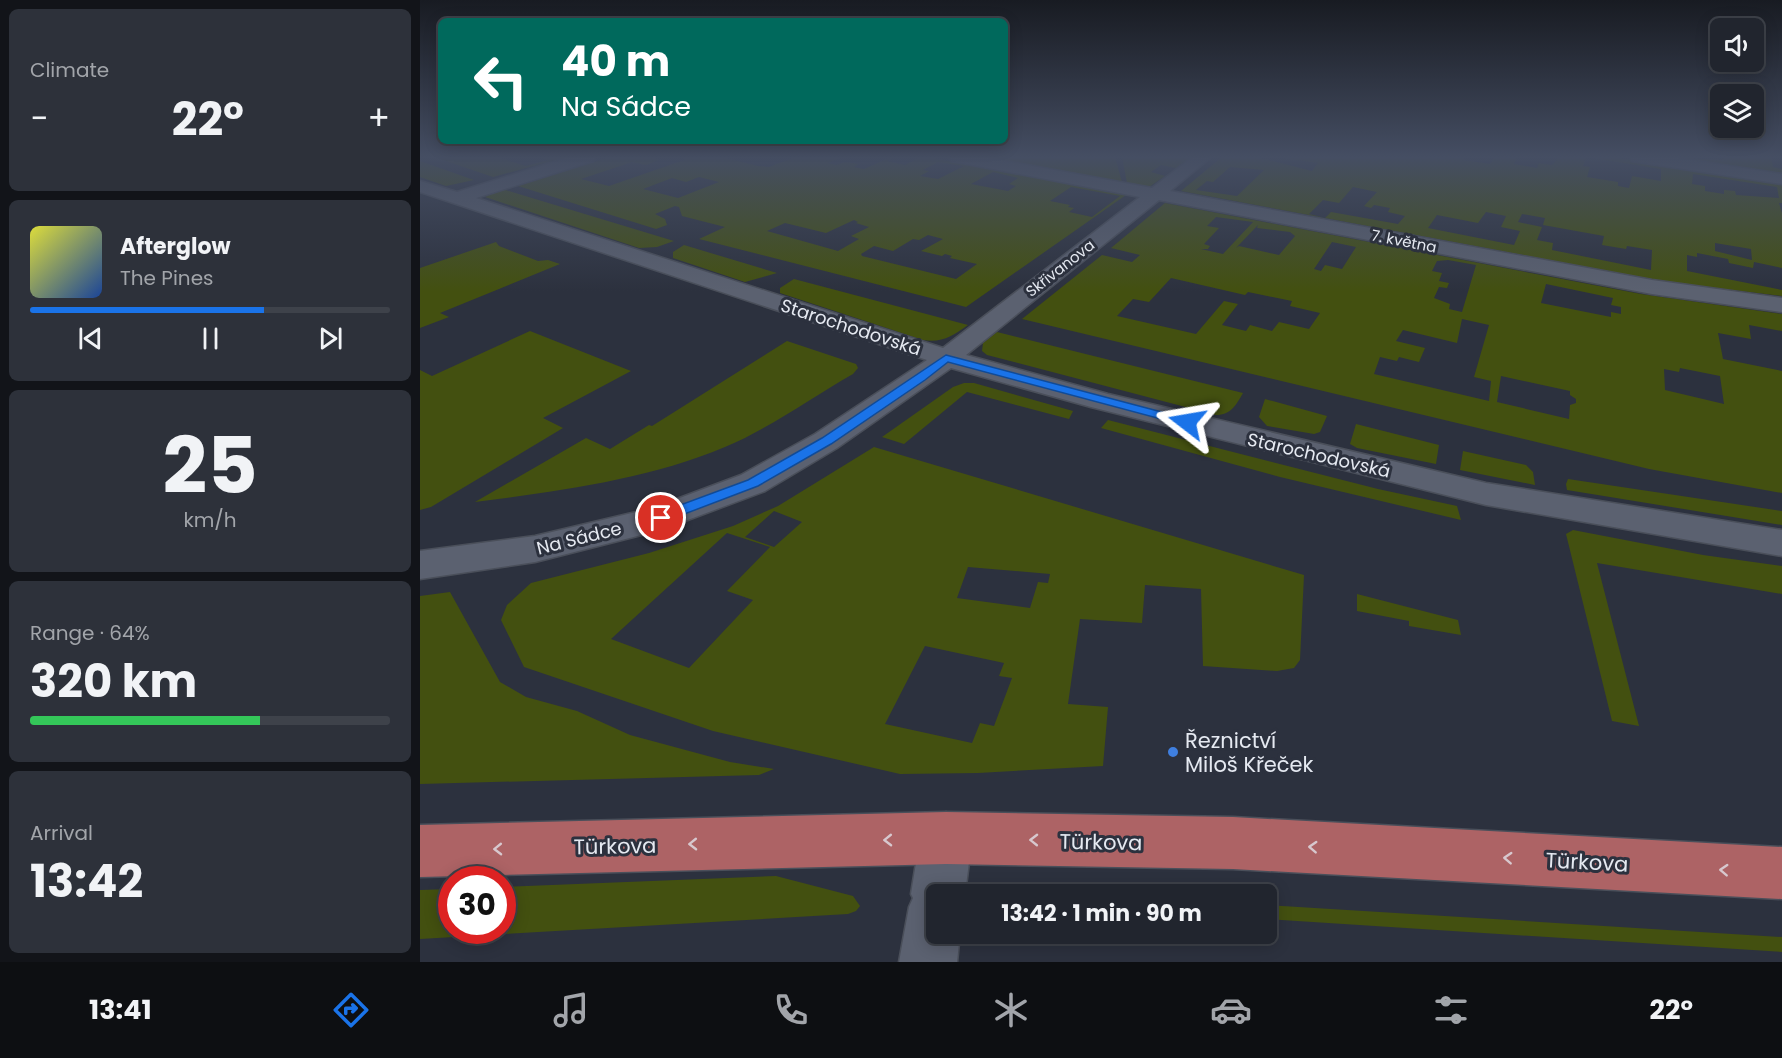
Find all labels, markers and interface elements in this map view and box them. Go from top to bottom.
map controls [1710,18,1764,138]
button: sound [1710,18,1764,72]
text: 40 m [561,32,670,91]
icon: left [462,42,540,120]
text: Climate [30,56,109,84]
button: layers [1710,84,1764,138]
text: 22° [172,88,244,151]
text: Na Sádce [561,88,691,125]
text: − [30,95,48,142]
text: + [367,95,390,142]
street label: 7. května [1370,224,1438,258]
text: Afterglow [120,231,231,262]
street label: Skřivanova [1021,234,1099,302]
text: The Pines [120,264,214,292]
street label: Starochodovská [778,293,924,361]
icon: previous [74,322,107,355]
icon: pause [194,322,227,355]
icon: next [314,322,347,355]
position arrow [1155,390,1219,454]
text: 25 [162,411,258,520]
street label: Starochodovská [1245,426,1393,484]
pin [635,492,686,543]
icon: arrive [644,501,677,534]
text: km/h [183,506,237,534]
street label: Na Sádce [534,515,624,561]
text: Range · 64% [30,619,150,647]
text: 320 km [30,650,197,713]
place label: Řeznictví Miloš Křeček [1185,726,1314,779]
marker: Řeznictví Miloš Křeček [1166,745,1180,759]
text: Arrival [30,819,93,847]
street label: Türkova [1059,827,1143,857]
street label: Türkova [573,831,657,861]
one-way arrow [883,833,892,846]
one-way arrow [1030,834,1039,846]
one-way arrow [688,838,697,851]
one-way arrow [1309,841,1318,854]
one-way arrow [493,843,502,856]
street label: Türkova [1545,845,1629,879]
text: 13:42 [30,850,143,913]
one-way arrow [1503,852,1512,865]
one-way arrow [1719,863,1728,876]
speed limit sign: 30 [438,866,516,944]
text: 13:42 · 1 min · 90 m [1001,898,1202,929]
icon: directions [330,989,372,1031]
icon: music [550,989,592,1031]
icon: phone [770,989,812,1031]
icon: climate [990,989,1032,1031]
icon: car [1210,989,1252,1031]
icon: filters [1430,989,1472,1031]
text: 13:41 [89,991,152,1028]
text: 22° [1650,991,1693,1028]

